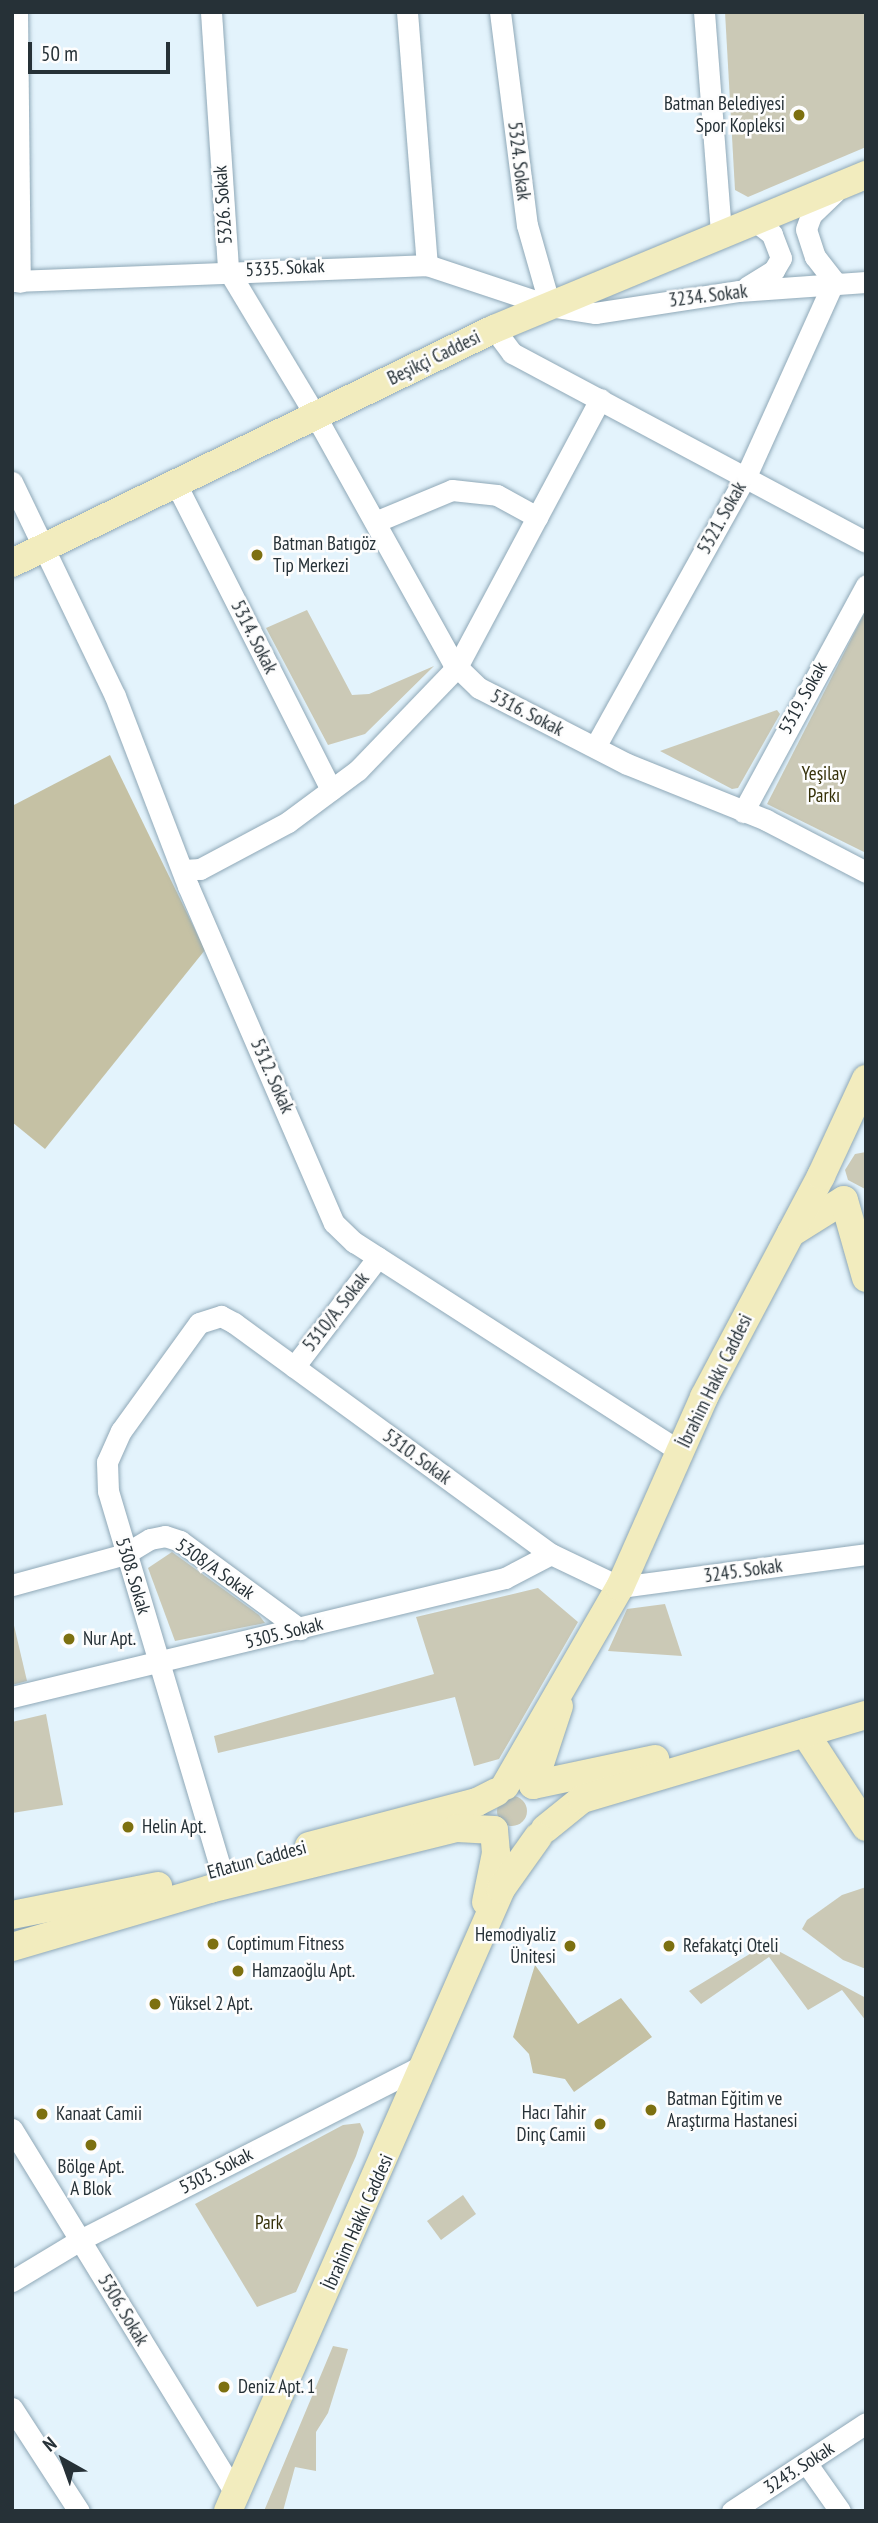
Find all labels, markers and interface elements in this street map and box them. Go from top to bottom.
scale bar [32,28,173,72]
text: 50 m [41,40,78,67]
place label: Batman Belediyesi Spor Kopleksi [664,93,785,137]
marker: Batman Belediyesi Spor Kopleksi [791,107,807,123]
street label: 5324. Sokak [503,120,535,202]
street label: 5326. Sokak [209,164,237,246]
street label: 5335. Sokak [244,255,326,281]
street label: 3234. Sokak [667,280,749,312]
street label: Beşikçi Caddesi [384,326,484,390]
street label: 5321. Sokak [693,477,751,559]
place label: Batman Batıgöz Tıp Merkezi [273,533,376,577]
marker: Batman Batıgöz Tıp Merkezi [247,545,267,565]
street label: 5314. Sokak [226,596,282,678]
street label: 5319. Sokak [774,657,832,739]
street label: 5316. Sokak [486,685,568,741]
park label: Yeşilay Parkı [802,763,846,807]
street label: 5312. Sokak [245,1035,299,1117]
street label: 5310/A. Sokak [298,1267,374,1357]
street label: İbrahim Hakkı Caddesi [673,1310,757,1452]
street label: 5310. Sokak [378,1424,456,1490]
street label: 5308/A Sokak [171,1533,259,1605]
street label: 5308. Sokak [110,1534,156,1618]
street label: 3245. Sokak [702,1554,784,1588]
street label: 5305. Sokak [242,1612,326,1654]
place label: Nur Apt. [83,1628,137,1650]
marker: Nur Apt. [61,1631,77,1647]
place label: Helin Apt. [142,1816,207,1838]
marker: Helin Apt. [120,1819,136,1835]
street label: Eflatun Caddesi [205,1836,309,1884]
place label: Hemodiyaliz Ünitesi [475,1924,556,1968]
place label: Coptimum Fitness [227,1933,344,1955]
place label: Refakatçi Oteli [683,1935,779,1957]
marker: Coptimum Fitness [205,1936,221,1952]
marker: Hemodiyaliz Ünitesi [562,1938,578,1954]
marker: Refakatçi Oteli [661,1938,677,1954]
place label: Hamzaoğlu Apt. [252,1960,356,1982]
marker: Hamzaoğlu Apt. [230,1963,246,1979]
place label: Yüksel 2 Apt. [169,1993,253,2015]
marker: Yüksel 2 Apt. [147,1996,163,2012]
place label: Batman Eğitim ve Araştırma Hastanesi [667,2088,798,2132]
marker: Batman Eğitim ve Araştırma Hastanesi [641,2100,661,2120]
place label: Hacı Tahir Dinç Camii [516,2102,586,2146]
place label: Kanaat Camii [56,2103,142,2125]
marker: Kanaat Camii [34,2106,50,2122]
marker: Hacı Tahir Dinç Camii [592,2116,608,2132]
marker: Bölge Apt. A Blok [83,2137,99,2153]
street label: 5303. Sokak [175,2143,257,2199]
street label: İbrahim Hakkı Caddesi [318,2151,398,2293]
place label: Bölge Apt. A Blok [57,2156,125,2200]
park label: Park [255,2212,283,2234]
street label: 5306. Sokak [93,2270,153,2350]
place label: Deniz Apt. 1 [238,2376,318,2398]
marker: Deniz Apt. 1 [216,2379,232,2395]
north arrow [28,2425,98,2495]
text: N [38,2431,61,2456]
street label: 3243. Sokak [759,2437,839,2499]

